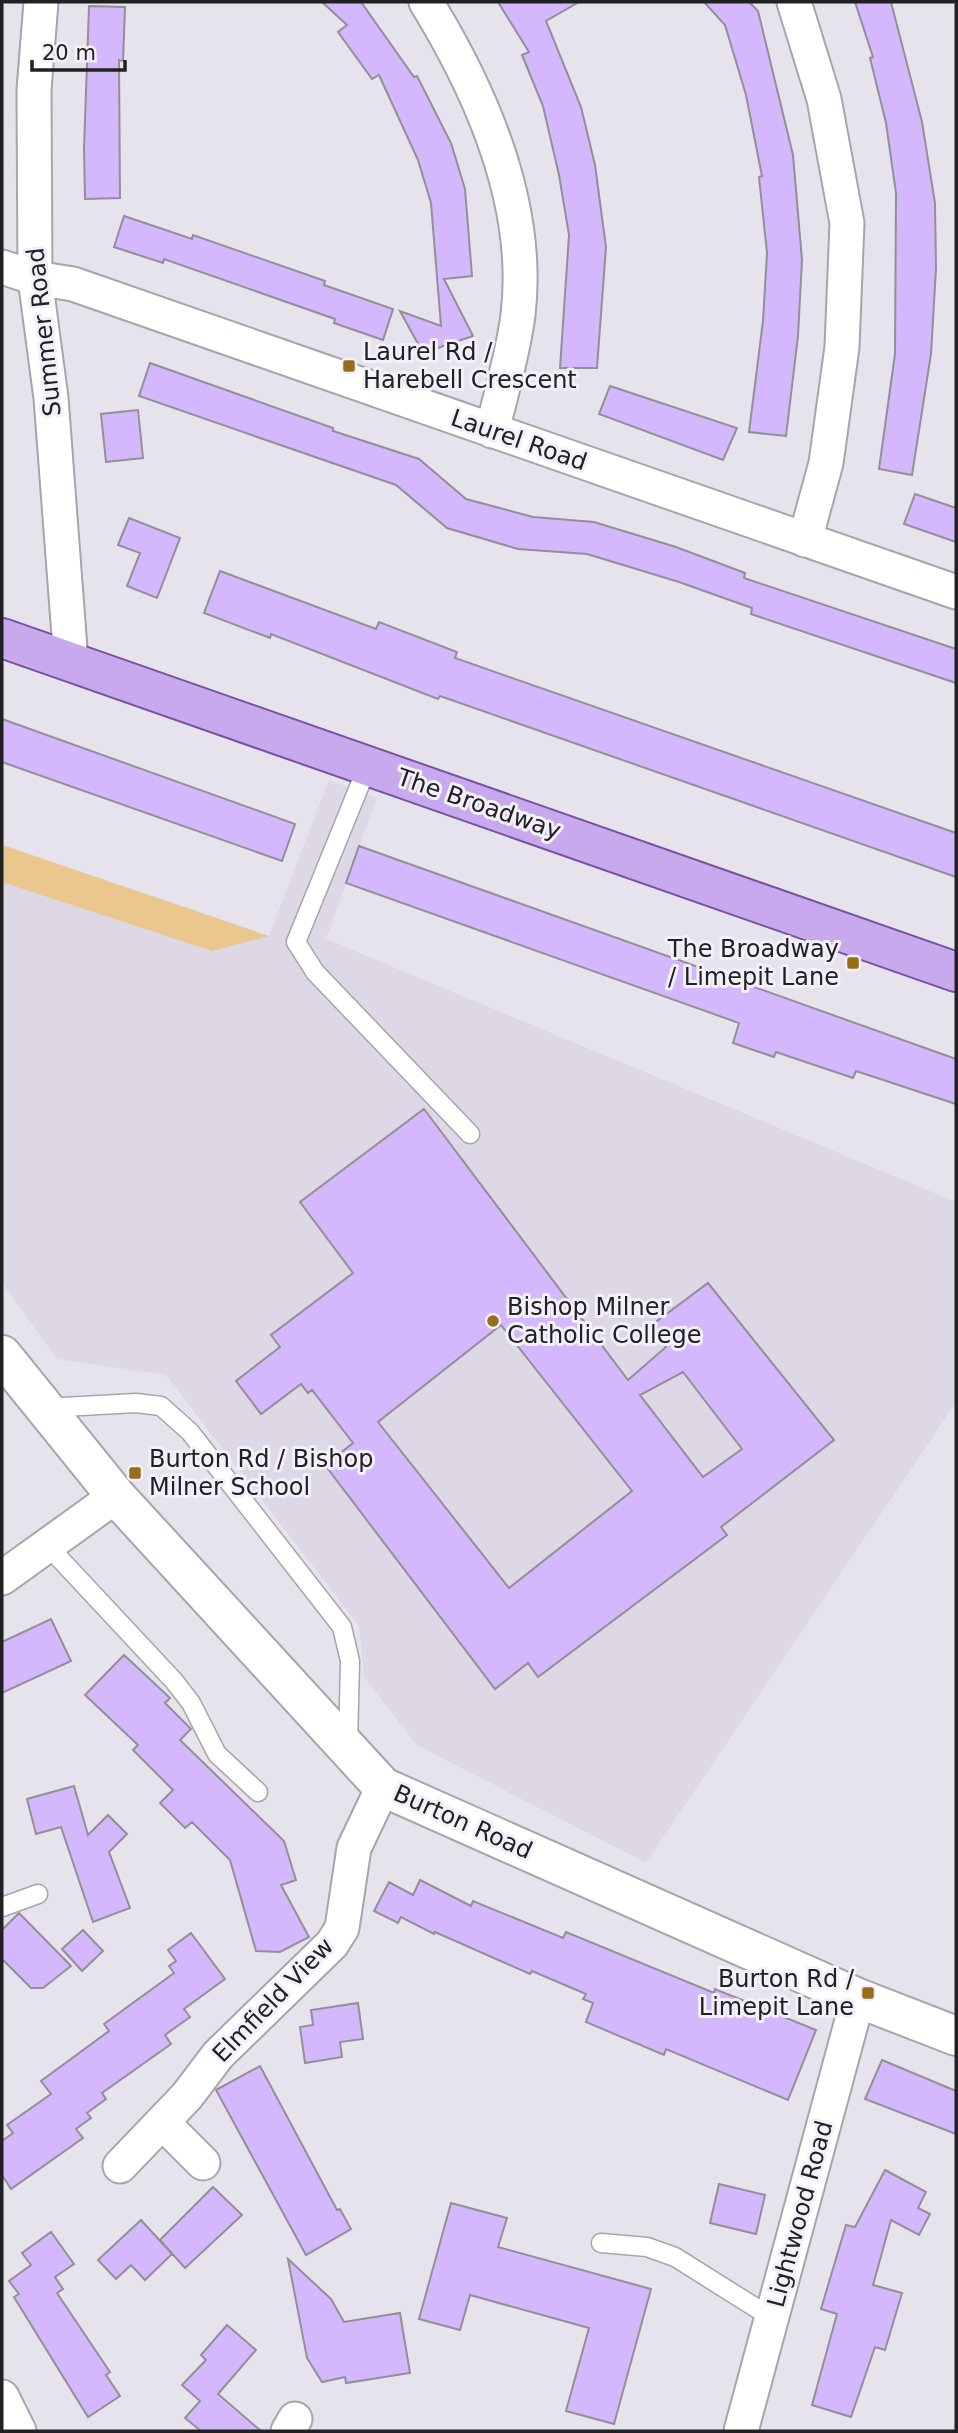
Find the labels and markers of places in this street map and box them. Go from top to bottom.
place label: Laurel Rd / Harebell Crescent [363,338,577,394]
marker: Laurel Rd / Harebell Crescent [341,358,357,374]
place label: The Broadway / Limepit Lane [667,935,839,991]
marker: The Broadway / Limepit Lane [845,955,861,971]
place label: Bishop Milner Catholic College [507,1293,701,1349]
marker: Bishop Milner Catholic College [485,1313,501,1329]
place label: Burton Rd / Bishop Milner School [149,1445,374,1501]
marker: Burton Rd / Bishop Milner School [127,1465,143,1481]
place label: Burton Rd / Limepit Lane [699,1965,855,2021]
marker: Burton Rd / Limepit Lane [860,1985,876,2001]

